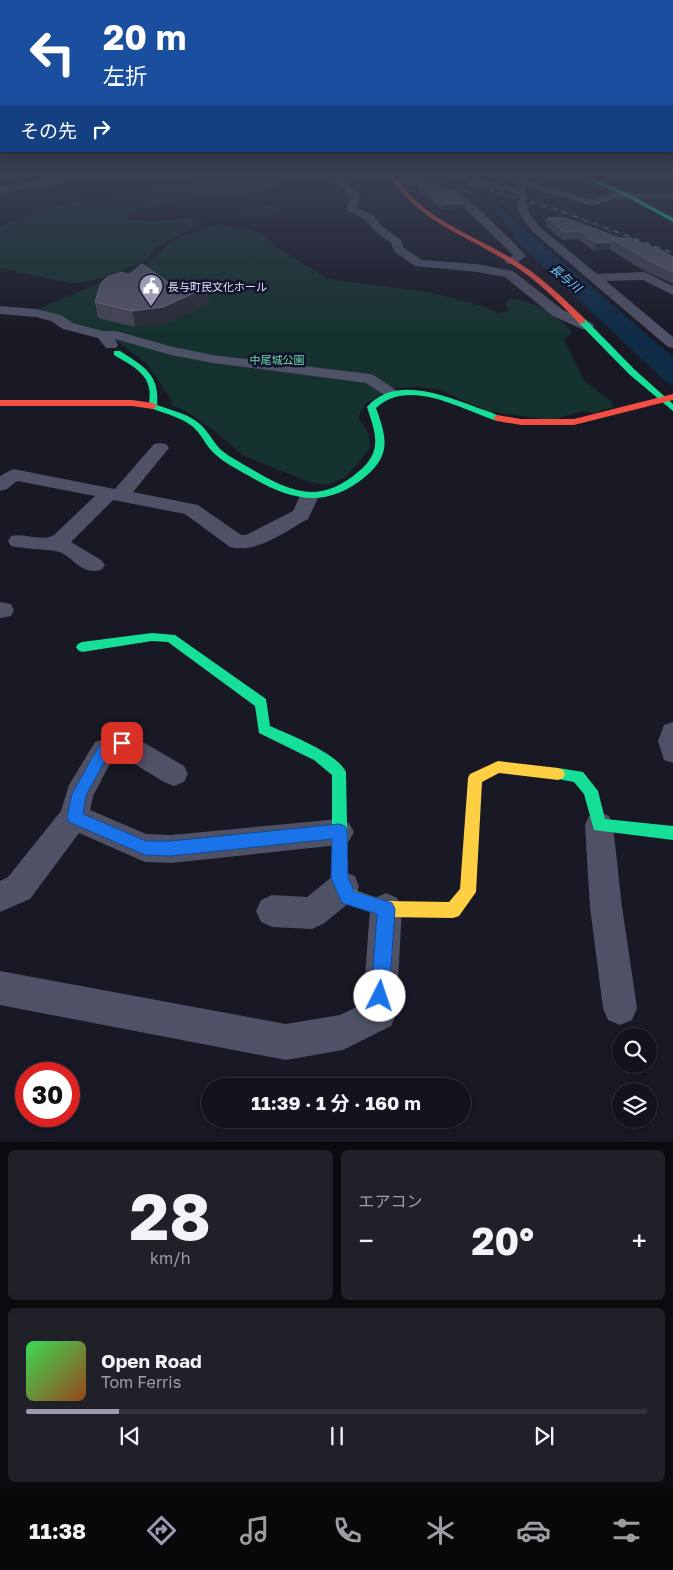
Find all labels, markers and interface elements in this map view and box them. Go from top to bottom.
text: 20 m [103,16,186,58]
icon: left [20,20,85,85]
text: 左折 [103,62,147,89]
icon: right [87,115,115,143]
text: その先 [20,119,77,142]
water label: 長与川 [547,261,586,297]
public building icon: 長与町民文化ホール [138,273,164,307]
place label: 長与町民文化ホール [168,280,267,293]
park label: 中尾城公園 [250,353,305,366]
pin [101,722,143,764]
icon: arrive [108,729,136,757]
position arrow [353,969,405,1021]
map controls [612,1028,657,1128]
button: search [612,1028,657,1073]
speed limit sign: 30 [15,1062,80,1127]
button: layers [612,1083,657,1128]
text: 11:39 · 1 分 · 160 m [251,1091,421,1114]
text: 28 [130,1176,211,1254]
text: エアコン [359,1191,423,1211]
text: 20° [471,1218,534,1263]
text: − [359,1224,374,1257]
text: + [632,1224,647,1257]
text: km/h [150,1248,191,1268]
text: Open Road [101,1349,202,1372]
text: Tom Ferris [101,1372,181,1392]
icon: previous [116,1422,144,1450]
icon: pause [323,1422,351,1450]
icon: next [530,1422,558,1450]
icon: directions [144,1513,179,1548]
icon: music [237,1513,272,1548]
icon: phone [330,1513,365,1548]
icon: climate [423,1513,458,1548]
icon: car [516,1513,551,1548]
icon: filters [609,1513,644,1548]
text: 11:38 [29,1517,86,1544]

